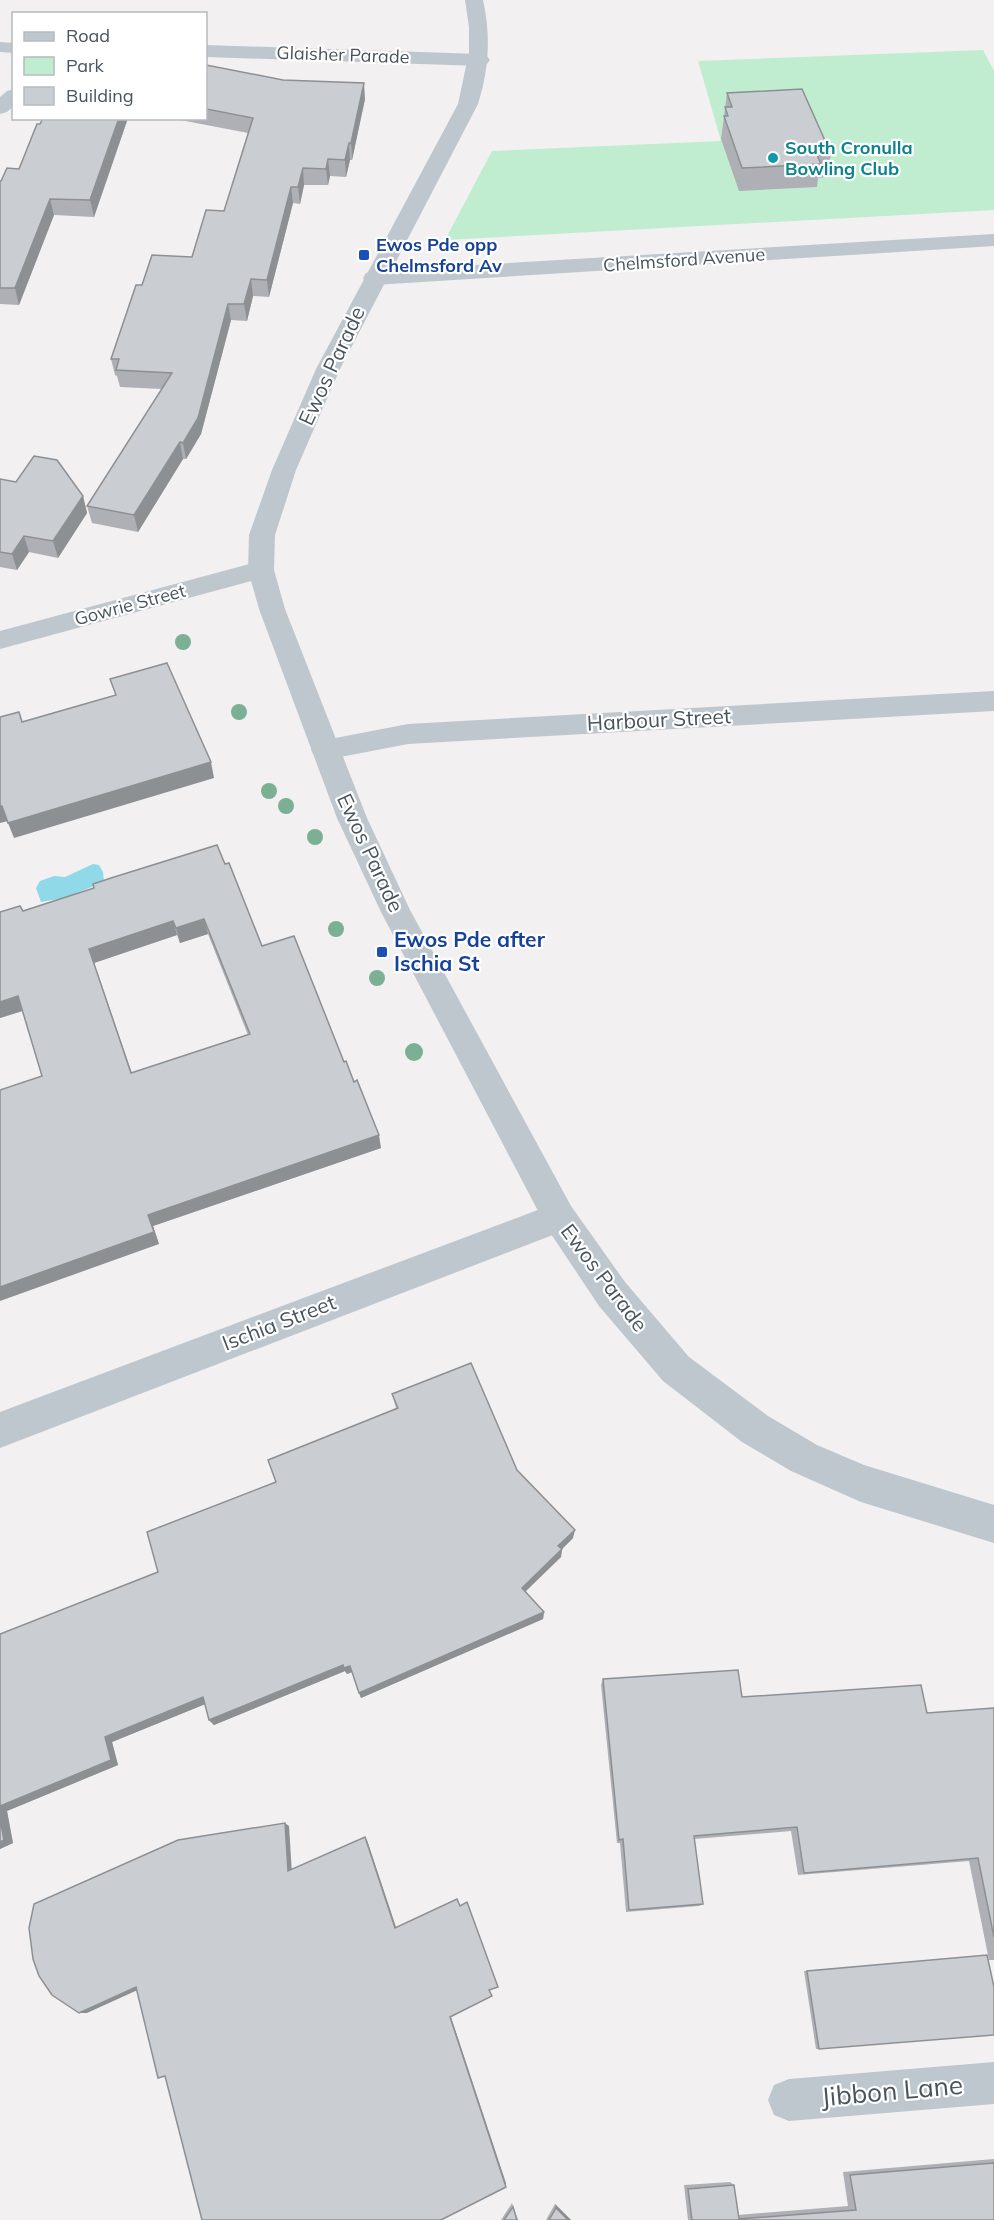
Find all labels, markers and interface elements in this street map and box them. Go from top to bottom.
legend [12,12,207,120]
text: Road [66,24,110,47]
street label: Glaisher Parade [276,41,410,68]
text: Park [66,54,105,77]
text: Building [66,84,134,107]
place label: South Cronulla Bowling Club [785,136,913,180]
marker: South Cronulla Bowling Club [766,151,780,165]
place label: Ewos Pde opp Chelmsford Av [376,233,502,277]
street label: Chelmsford Avenue [602,242,766,277]
marker: Ewos Pde opp Chelmsford Av [357,248,371,262]
street label: Ewos Parade [292,302,370,429]
street label: Gowrie Street [72,579,188,630]
street label: Harbour Street [586,702,732,736]
street label: Ewos Parade [332,789,410,916]
place label: Ewos Pde after Ischia St [394,926,546,976]
marker: Ewos Pde after Ischia St [375,945,389,959]
street label: Ewos Parade [556,1218,654,1336]
street label: Ischia Street [218,1288,339,1356]
street label: Jibbon Lane [820,2068,964,2113]

